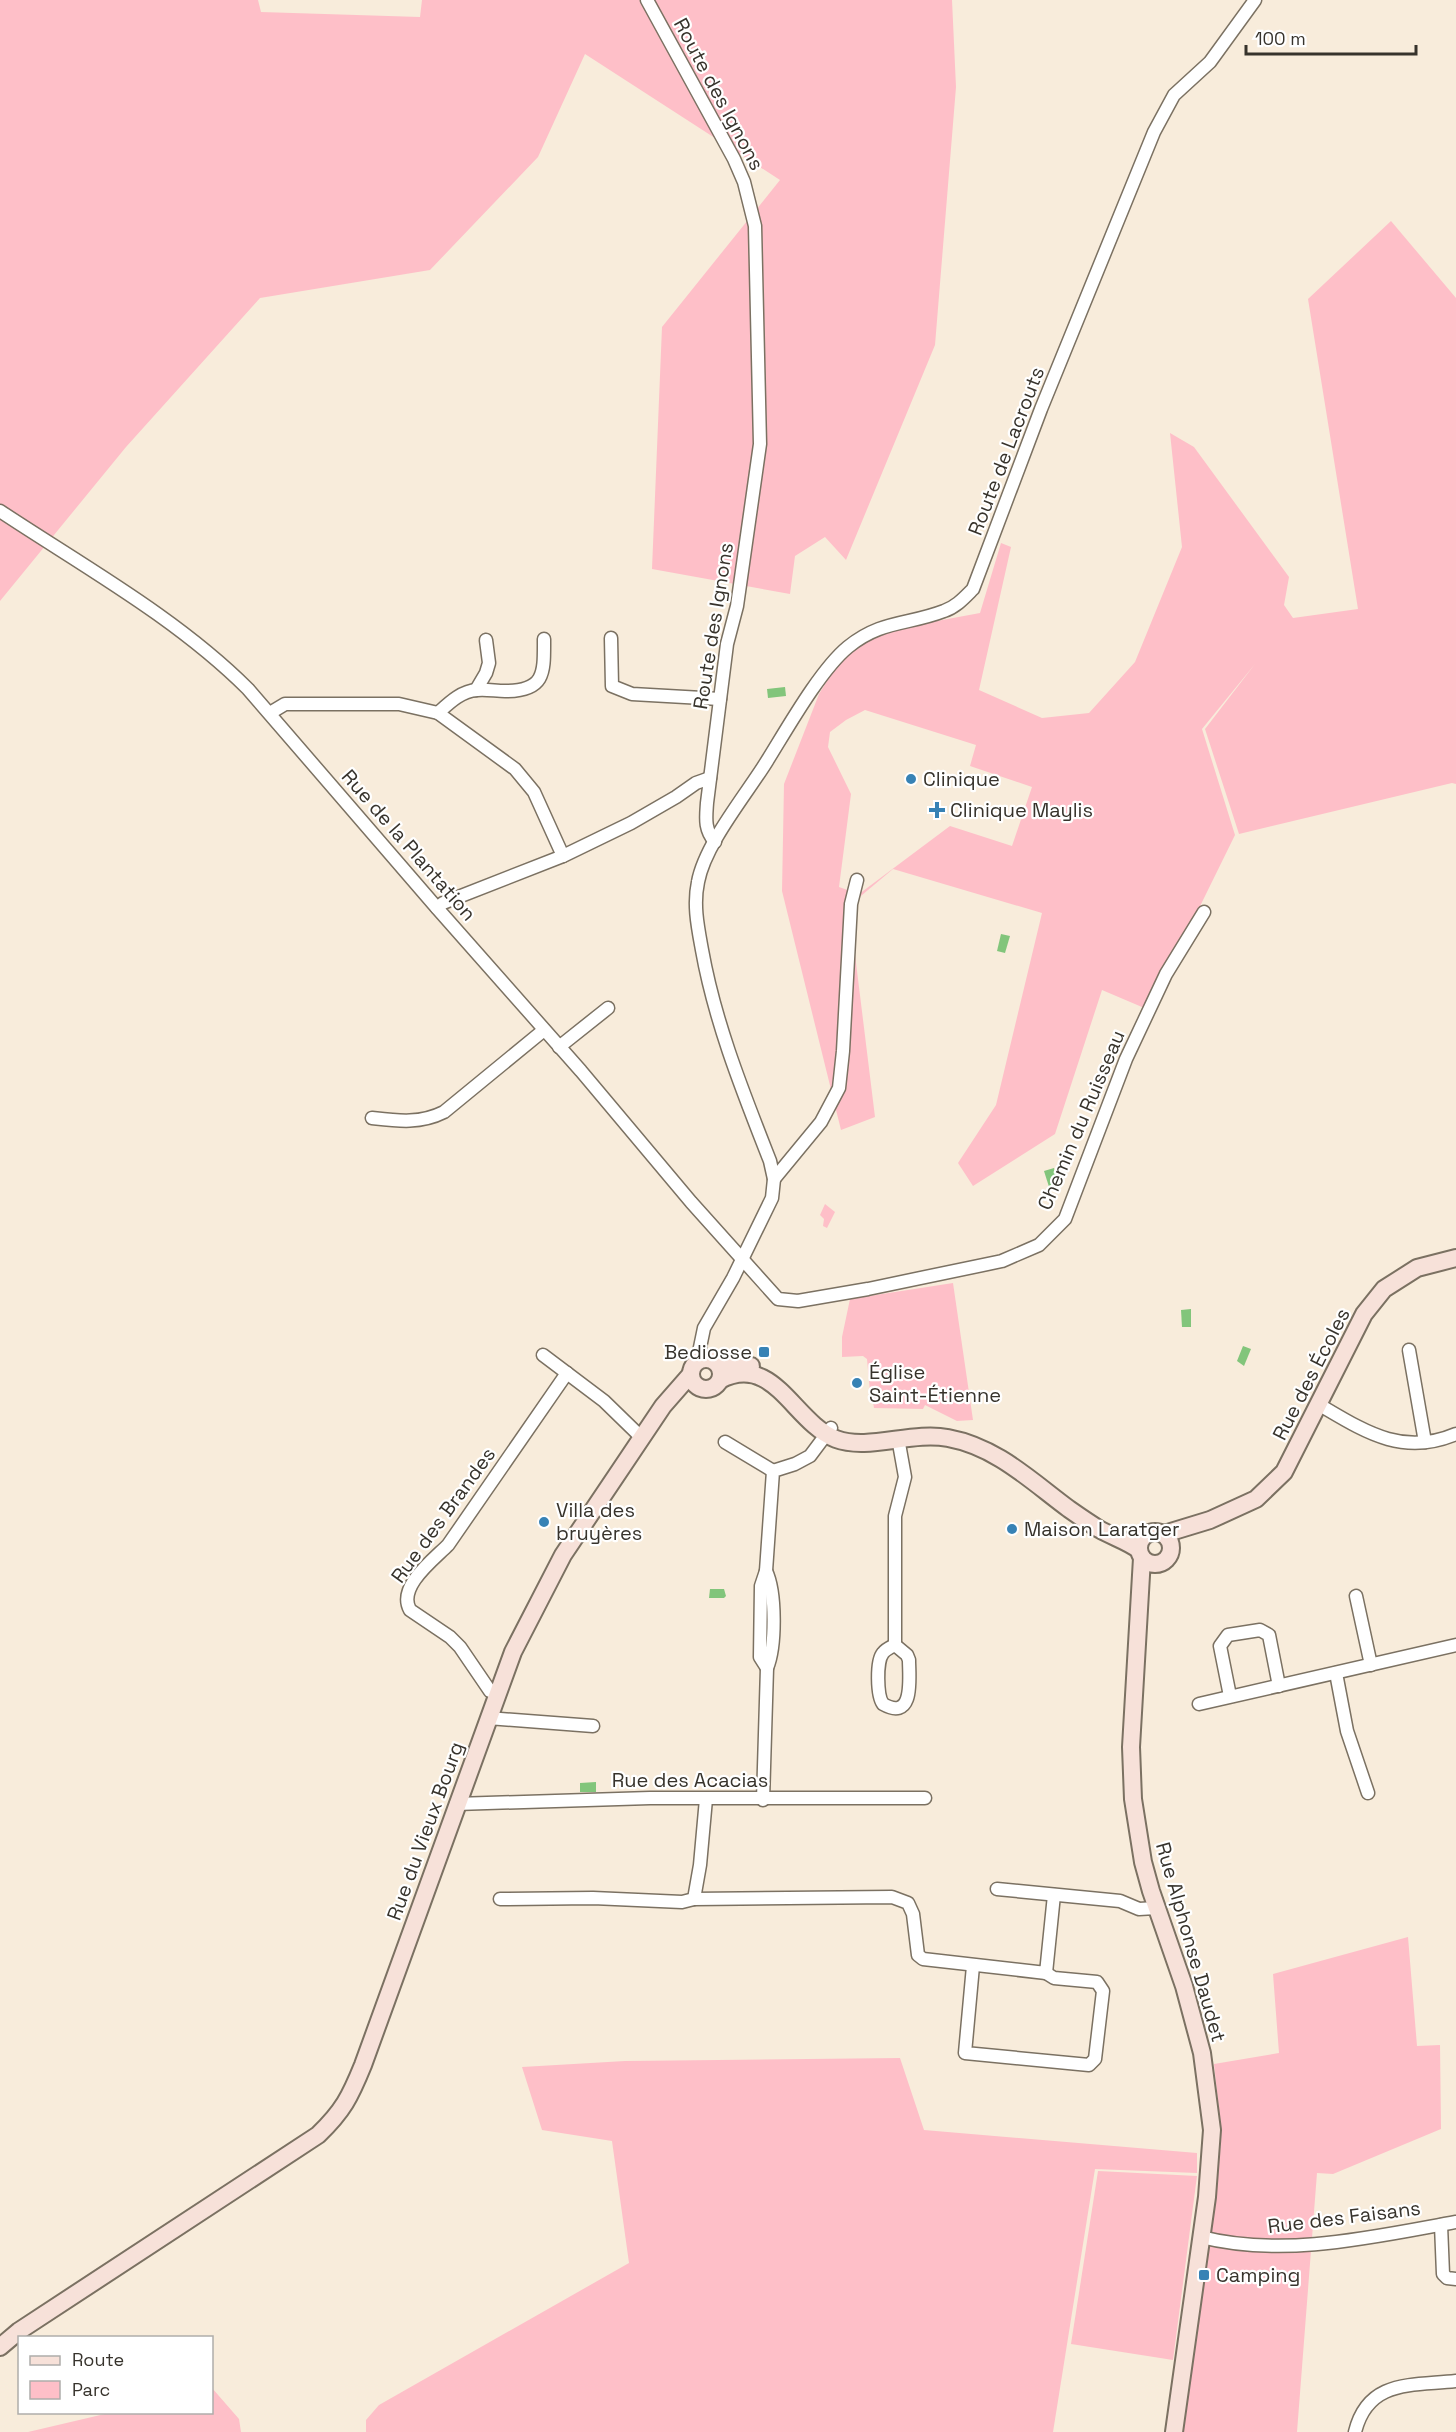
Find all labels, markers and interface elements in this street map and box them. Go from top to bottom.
street label: Route des Ignons [668,13,770,175]
scale bar [1246,18,1416,56]
text: 100 m [1255,27,1306,50]
street label: Route de Lacrouts [962,363,1050,539]
street label: Route des Ignons [687,541,739,711]
street label: Rue de la Plantation [336,764,482,926]
place label: Clinique [923,766,1000,792]
marker: Clinique [904,772,918,786]
place label: Clinique Maylis [950,797,1093,823]
marker: Clinique Maylis [928,801,946,819]
street label: Chemin du Ruisseau [1031,1026,1131,1214]
street label: Rue des Écoles [1266,1303,1356,1445]
place label: Bediosse [664,1339,752,1365]
marker: Bediosse [757,1345,771,1359]
place label: Église Saint-Étienne [869,1359,1001,1408]
marker: Église Saint-Étienne [850,1376,864,1390]
street label: Rue des Brandes [385,1442,501,1588]
place label: Villa des bruyères [556,1497,642,1546]
marker: Villa des bruyères [537,1515,551,1529]
place label: Maison Laratger [1024,1516,1180,1542]
marker: Maison Laratger [1005,1522,1019,1536]
street label: Rue du Vieux Bourg [381,1738,469,1924]
street label: Rue des Acacias [612,1767,768,1793]
street label: Rue Alphonse Daudet [1150,1839,1232,2045]
street label: Rue des Faisans [1266,2195,1422,2239]
place label: Camping [1216,2262,1300,2288]
marker: Camping [1197,2268,1211,2282]
legend [18,2336,213,2414]
text: Route [72,2348,124,2371]
text: Parc [72,2378,110,2401]

